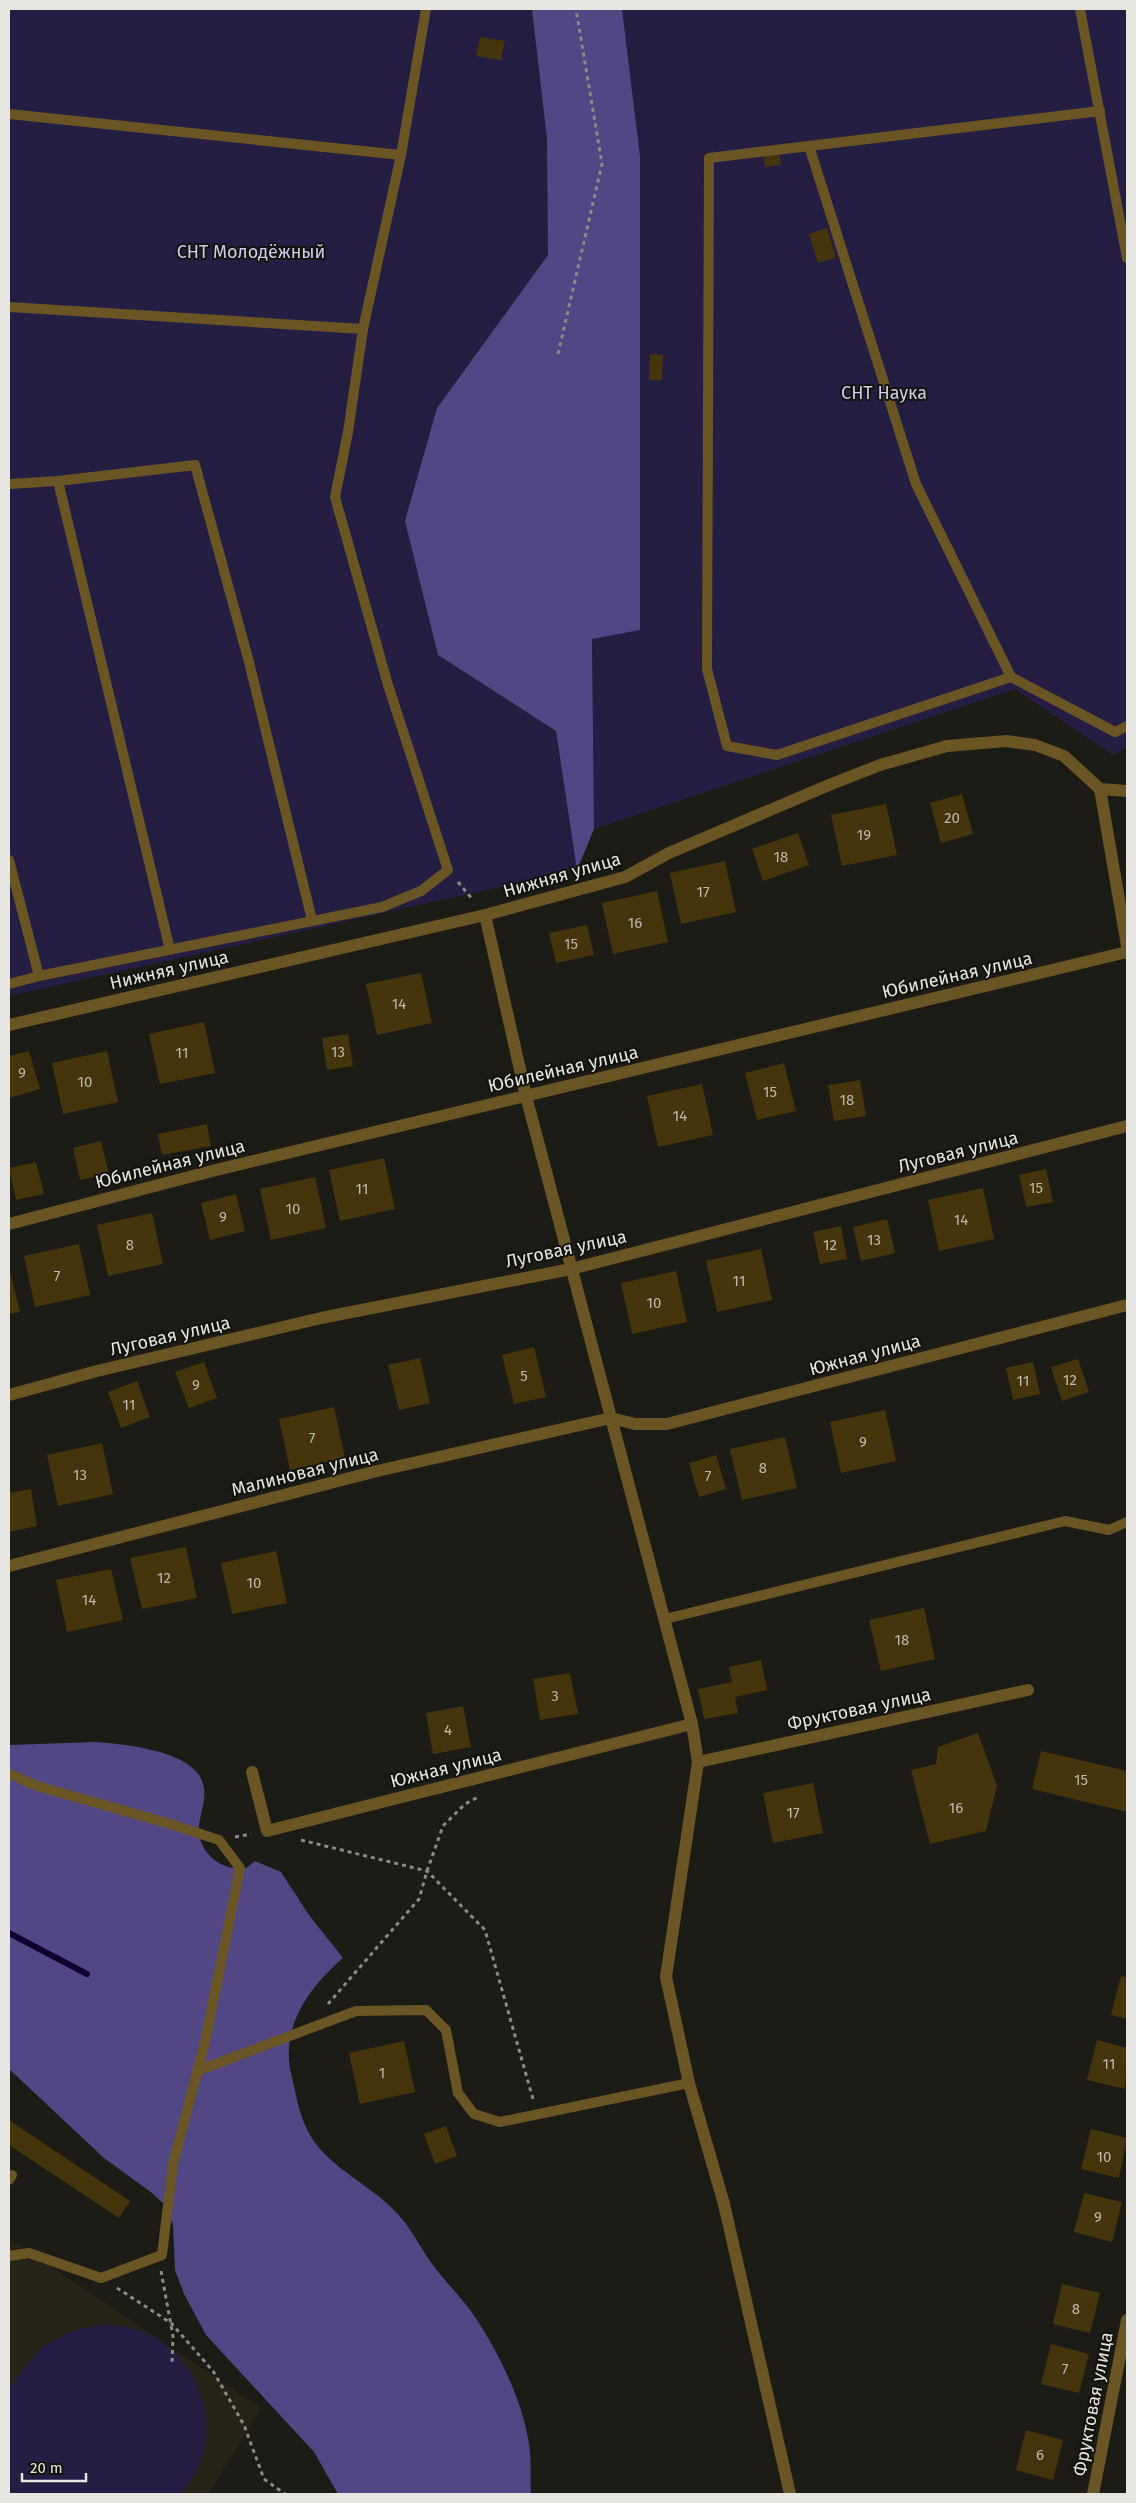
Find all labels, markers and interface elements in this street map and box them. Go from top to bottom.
park label: СНТ Молодёжный [177,241,325,263]
park label: СНТ Наука [841,382,927,404]
house number: 20 [944,809,960,827]
house number: 19 [857,826,871,844]
street label: Нижняя улица [501,848,623,902]
house number: 18 [774,848,788,866]
house number: 17 [696,883,710,901]
house number: 16 [628,914,642,932]
house number: 15 [564,935,578,953]
street label: Нижняя улица [107,946,231,994]
street label: Юбилейная улица [880,947,1034,1003]
house number: 14 [392,995,406,1013]
street label: Юбилейная улица [486,1041,640,1097]
house number: 13 [331,1043,345,1061]
house number: 11 [176,1044,188,1062]
house number: 9 [18,1064,26,1082]
house number: 10 [78,1073,92,1091]
house number: 15 [763,1083,777,1101]
house number: 18 [840,1091,854,1109]
house number: 14 [673,1107,687,1125]
street label: Луговая улица [896,1126,1020,1178]
street label: Юбилейная улица [93,1135,247,1193]
house number: 15 [1029,1179,1043,1197]
house number: 11 [356,1180,368,1198]
house number: 10 [286,1200,300,1218]
house number: 9 [219,1208,227,1226]
house number: 14 [954,1211,968,1229]
street label: Луговая улица [504,1225,628,1273]
house number: 13 [867,1231,881,1249]
house number: 8 [126,1236,134,1254]
house number: 12 [823,1236,837,1254]
house number: 7 [54,1267,61,1285]
house number: 11 [733,1272,745,1290]
house number: 10 [647,1294,661,1312]
street label: Луговая улица [108,1311,232,1361]
street label: Южная улица [807,1330,923,1380]
house number: 5 [520,1367,528,1385]
house number: 12 [1063,1371,1077,1389]
house number: 11 [1017,1372,1029,1390]
house number: 9 [192,1376,200,1394]
house number: 11 [123,1396,135,1414]
house number: 7 [309,1429,316,1447]
house number: 9 [859,1433,867,1451]
street label: Малиновая улица [229,1443,381,1501]
house number: 8 [759,1459,767,1477]
house number: 13 [73,1466,87,1484]
house number: 7 [705,1467,712,1485]
house number: 12 [157,1569,171,1587]
house number: 10 [247,1574,261,1592]
house number: 14 [82,1591,96,1609]
house number: 18 [895,1631,909,1649]
street label: Фруктовая улица [785,1683,933,1735]
house number: 3 [551,1687,559,1705]
house number: 4 [444,1721,452,1739]
street label: Южная улица [388,1744,504,1792]
house number: 15 [1074,1771,1088,1789]
house number: 16 [949,1799,963,1817]
house number: 17 [786,1804,800,1822]
house number: 11 [1103,2055,1115,2073]
house number: 1 [379,2064,385,2082]
house number: 10 [1097,2148,1111,2166]
house number: 9 [1094,2208,1102,2226]
house number: 8 [1072,2300,1080,2318]
street label: Фруктовая улица [1068,2330,1118,2478]
house number: 7 [1062,2360,1069,2378]
house number: 6 [1036,2446,1044,2464]
scale bar [22,2450,86,2482]
text: 20 m [30,2459,63,2477]

